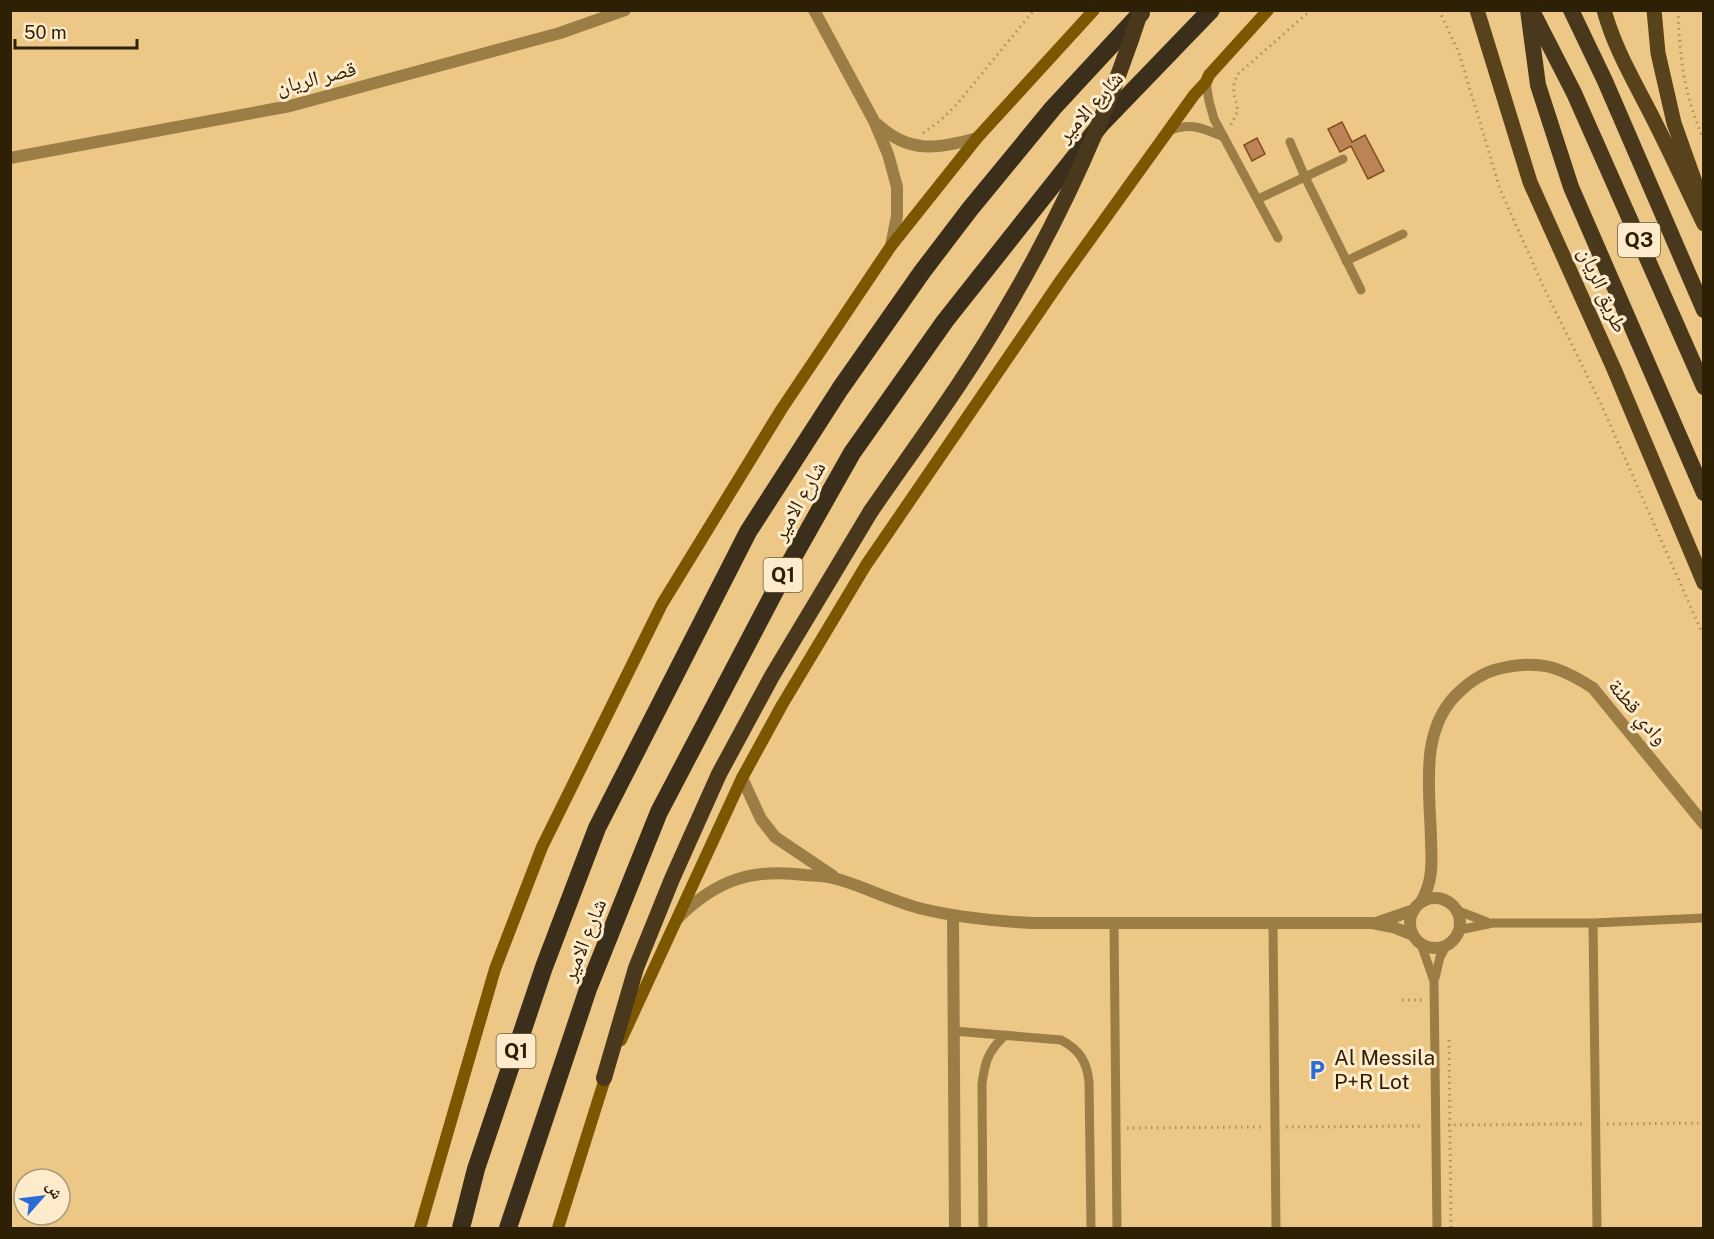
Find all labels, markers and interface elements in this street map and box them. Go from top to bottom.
scale bar [15,12,136,50]
text: 50 m [24,22,67,43]
street label: قصر الريان [273,56,358,100]
street label: شارع الامير [1051,66,1129,149]
road number: Q3 [1618,223,1660,257]
street label: طريق الريان [1573,243,1633,337]
street label: شارع الامير [766,457,831,546]
road number: Q1 [764,558,802,592]
street label: وادي قطنة [1600,673,1673,753]
street label: شارع الامير [555,895,612,986]
road number: Q1 [496,1034,536,1068]
place label: Al Messila P+R Lot [1334,1045,1435,1094]
parking icon: Al Messila P+R Lot [1305,1058,1329,1082]
north arrow [12,1167,72,1227]
text: ش [42,1178,67,1202]

